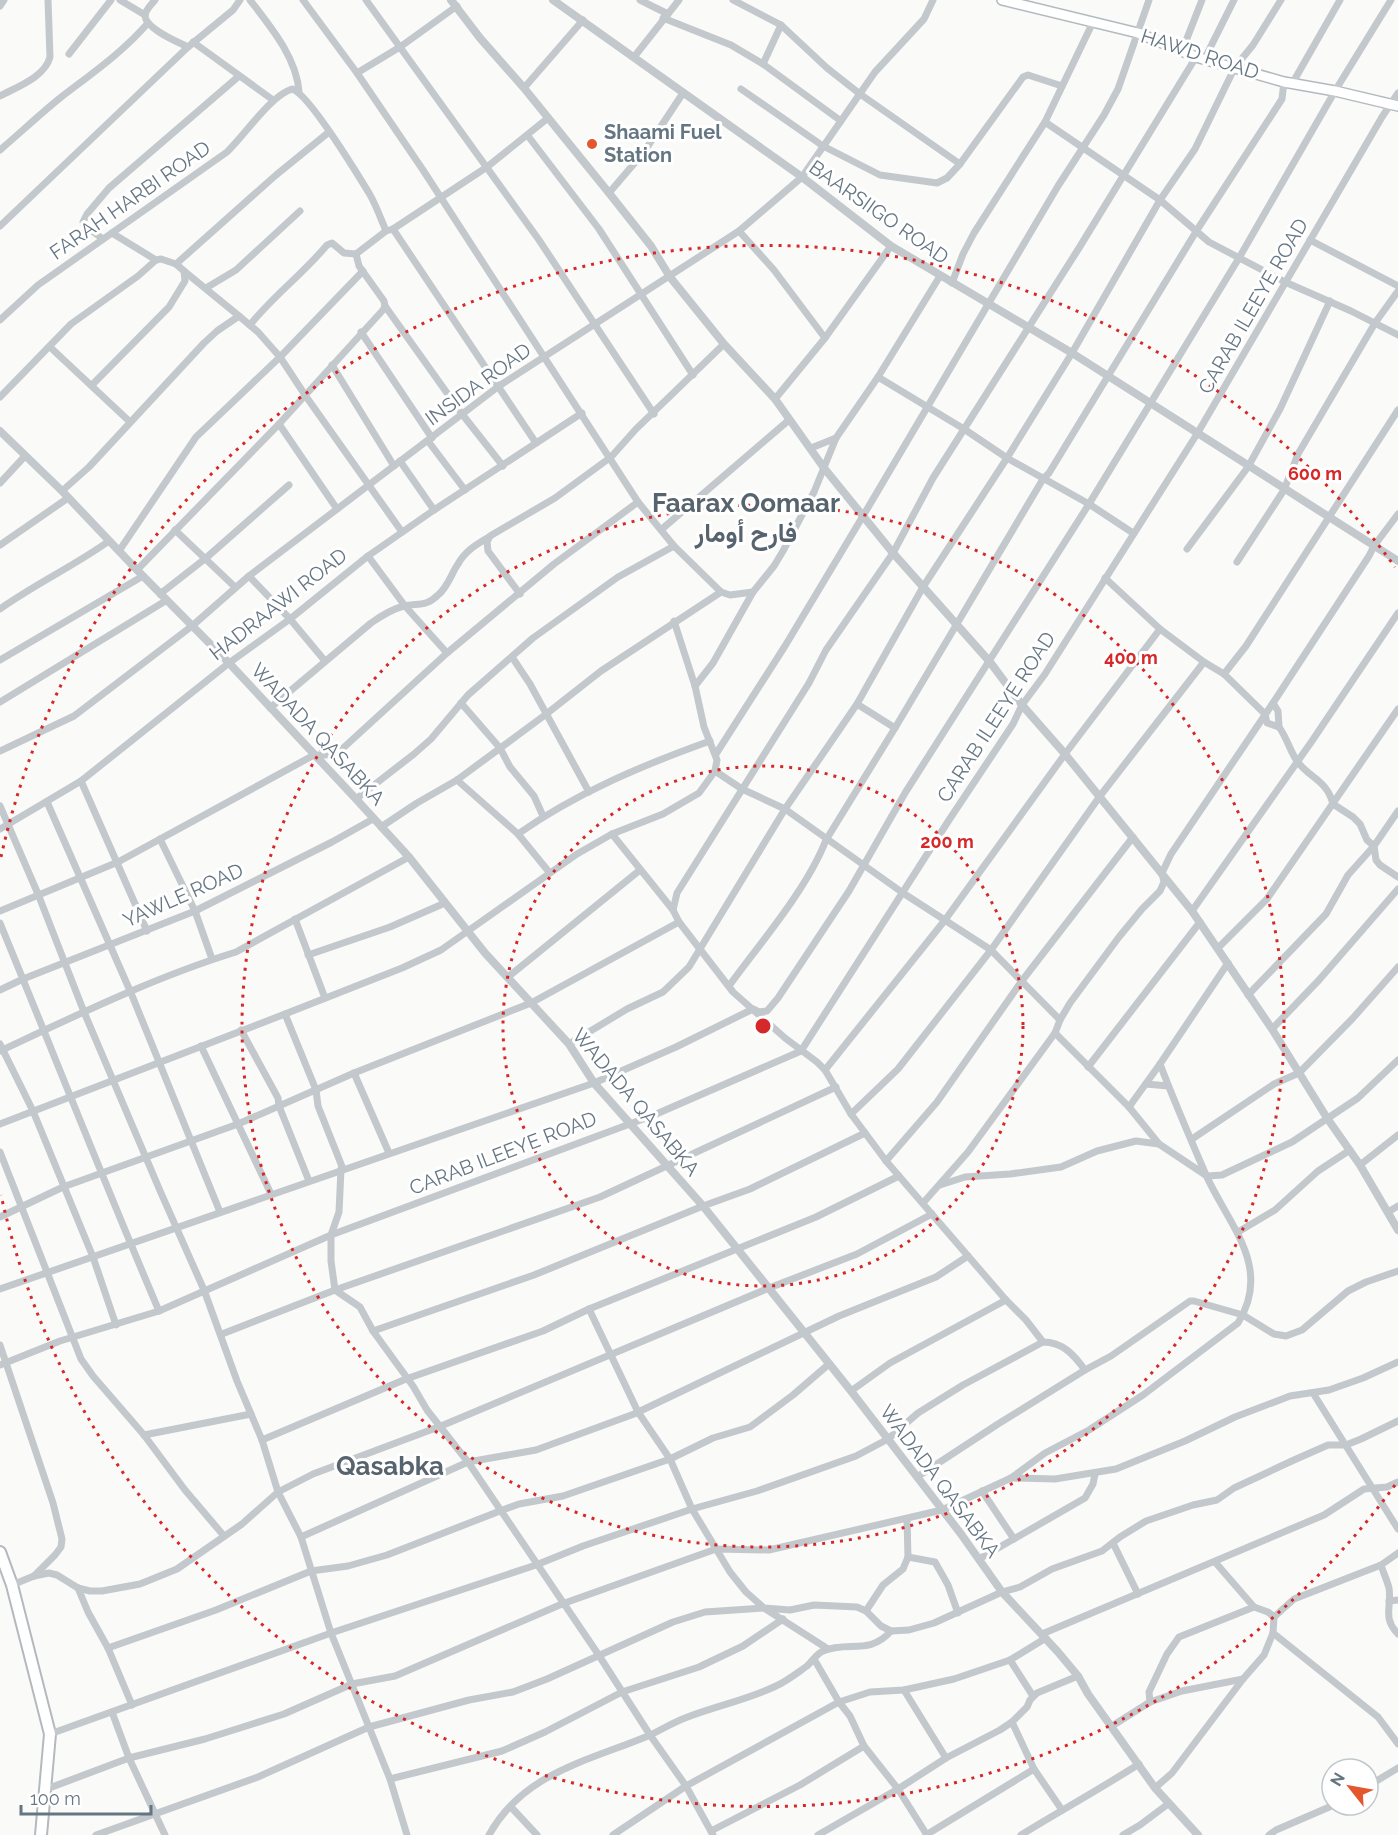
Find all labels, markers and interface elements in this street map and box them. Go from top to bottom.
street label: HAWD ROAD [1138,24,1262,84]
place label: Shaami Fuel Station [604,120,722,167]
street label: FARAH HARBI ROAD [45,136,215,264]
marker: Shaami Fuel Station [585,137,599,151]
street label: BAARSIIGO ROAD [805,155,953,269]
street label: CARAB ILEEYE ROAD [1193,214,1313,398]
street label: INSIDA ROAD [421,338,535,430]
text: 600 m [1288,463,1342,484]
district label: Faarax Oomaar فارح أومار [652,488,840,551]
street label: HADRAAWI ROAD [204,543,352,665]
street label: CARAB ILEEYE ROAD [932,627,1060,807]
text: 400 m [1104,647,1158,668]
street label: WADADA QASABKA [246,658,390,810]
text: 200 m [920,831,974,852]
street label: YAWLE ROAD [119,858,247,932]
centre of rings [753,1016,773,1036]
street label: WADADA QASABKA [567,1023,705,1181]
street label: CARAB ILEEYE ROAD [406,1106,600,1200]
street label: WADADA QASABKA [875,1400,1006,1563]
district label: Qasabka [336,1451,444,1481]
north arrow [1320,1757,1380,1817]
text: N [1326,1769,1349,1790]
scale bar [21,1778,152,1816]
text: 100 m [30,1788,81,1809]

